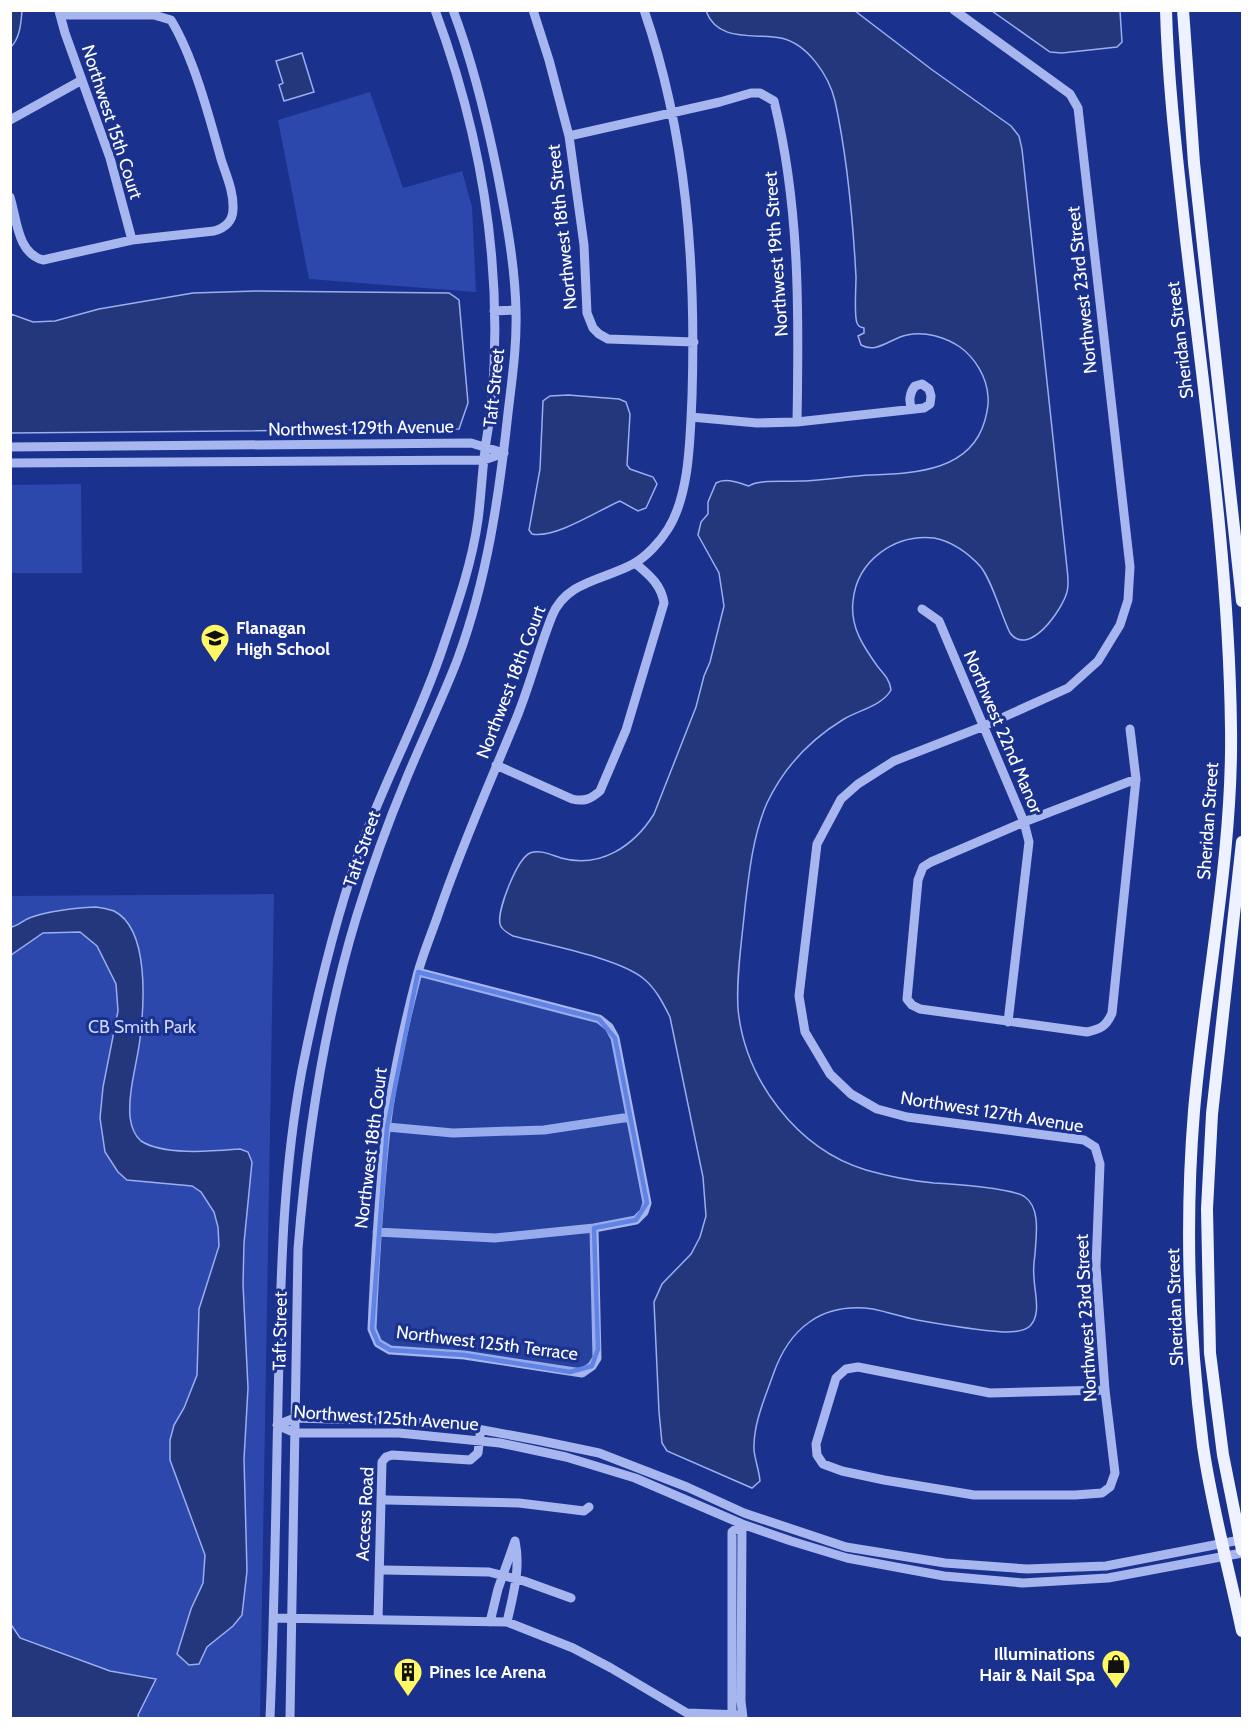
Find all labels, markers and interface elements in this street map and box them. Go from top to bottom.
street label: Northwest 15th Court [77,42,147,202]
street label: Northwest 18th Street [542,143,582,311]
street label: Northwest 19th Street [759,171,793,337]
street label: Northwest 23rd Street [1062,205,1102,375]
street label: Sheridan Street [1162,280,1198,400]
street label: Taft Street [479,347,509,429]
street label: Northwest 129th Avenue [268,415,454,441]
street label: Northwest 18th Court [472,602,550,762]
place label: Flanagan High School [236,617,330,660]
school or university icon: Flanagan High School [199,622,231,664]
street label: Northwest 22nd Manor [959,647,1047,817]
street label: Sheridan Street [1193,761,1223,881]
street label: Taft Street [339,808,385,890]
park label: CB Smith Park [88,1016,197,1038]
street label: Northwest 18th Court [350,1066,392,1230]
street label: Northwest 127th Avenue [899,1087,1085,1137]
street label: Northwest 23rd Street [1071,1233,1101,1403]
street label: Sheridan Street [1162,1248,1188,1366]
street label: Taft Street [268,1291,292,1371]
street label: Northwest 125th Terrace [395,1321,579,1365]
street label: Northwest 125th Avenue [293,1401,479,1435]
street label: Access Road [352,1466,378,1562]
place label: Illuminations Hair & Nail Spa [979,1643,1095,1686]
shop icon: Illuminations Hair & Nail Spa [1100,1648,1132,1690]
building icon: Pines Ice Arena [392,1656,424,1698]
place label: Pines Ice Arena [429,1661,546,1683]

